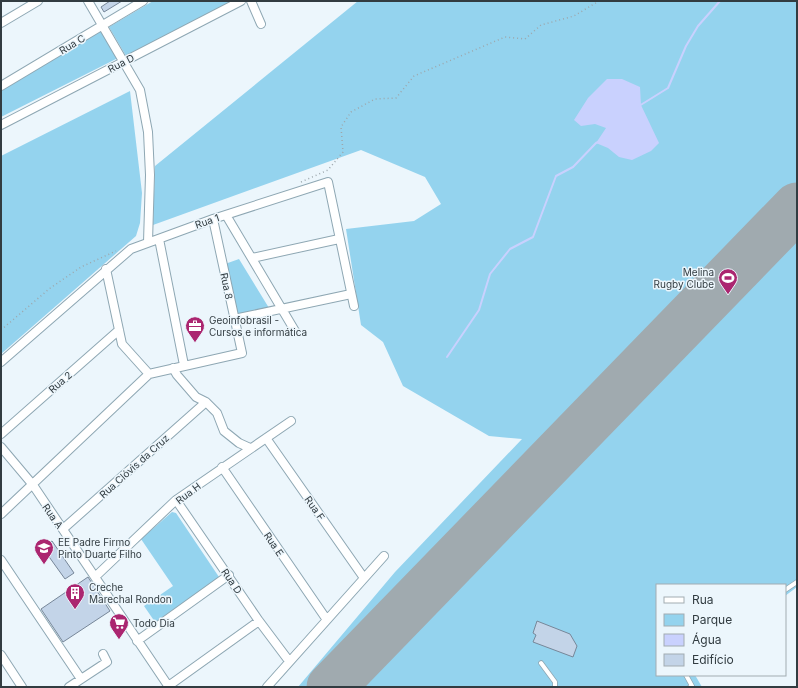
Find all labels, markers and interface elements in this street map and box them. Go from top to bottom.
street label: Rua C [57,32,87,56]
street label: Rua D [106,51,136,75]
street label: Rua 1 [193,211,221,231]
place label: Melina Rugby Clube [654,266,714,290]
sports icon: Melina Rugby Clube [717,267,739,295]
street label: Rua 8 [218,272,236,300]
place label: Geoinfobrasil - Cursos e informática [209,314,307,338]
office icon: Geoinfobrasil - Cursos e informática [184,315,206,343]
street label: Rua 2 [46,369,74,395]
street label: Rua Clóvis da Cruz [97,432,171,500]
street label: Rua H [173,480,203,506]
street label: Rua F [302,494,328,522]
street label: Rua A [40,501,66,531]
street label: Rua E [262,530,286,558]
place label: EE Padre Firmo Pinto Duarte Filho [58,536,142,560]
school or university icon: EE Padre Firmo Pinto Duarte Filho [33,537,55,565]
street label: Rua D [219,566,245,596]
place label: Creche Marechal Rondon [89,581,172,605]
building icon: Creche Marechal Rondon [64,582,86,610]
legend [656,584,786,676]
text: Rua [692,592,714,607]
supermarket icon: Todo Dia [108,612,130,640]
text: Parque [692,612,732,627]
place label: Todo Dia [133,617,175,629]
text: Água [692,632,721,647]
text: Edifício [692,652,734,667]

